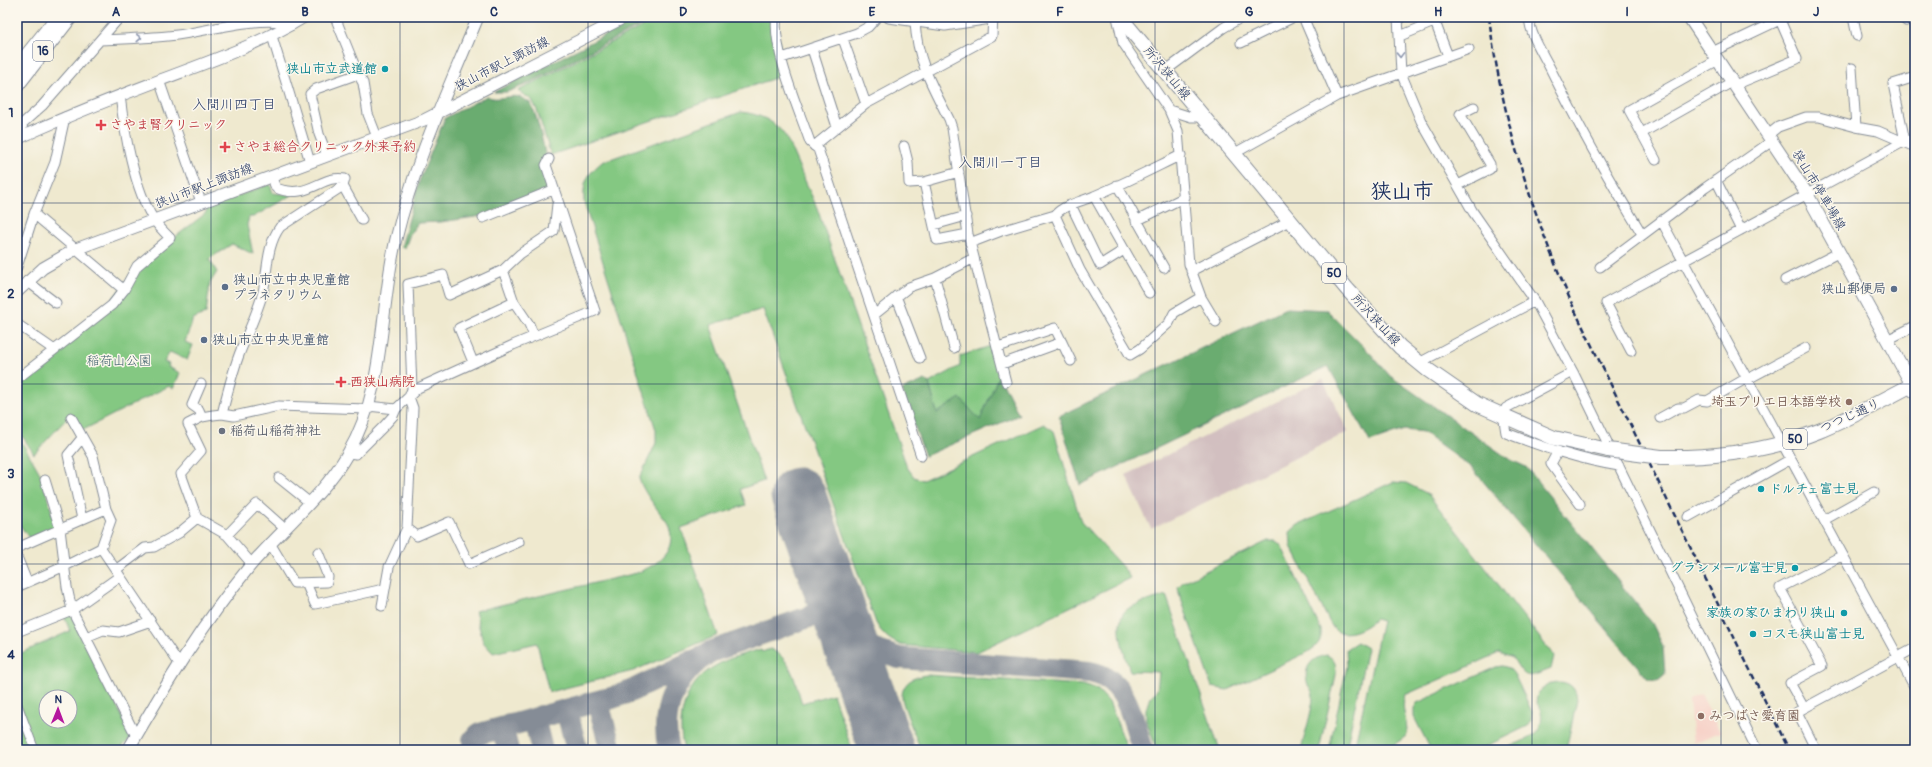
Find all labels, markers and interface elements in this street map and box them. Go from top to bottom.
text: A [112,4,121,20]
text: B [301,4,309,20]
text: C [490,4,498,20]
text: D [679,4,687,20]
text: E [869,4,876,20]
text: F [1056,4,1064,20]
text: G [1245,4,1254,20]
text: H [1434,4,1442,20]
text: I [1625,4,1629,20]
text: J [1813,4,1819,20]
street label: 狭山市駅上諏訪線 [452,33,553,95]
one-way arrow [136,34,142,42]
road number: 16 [33,41,53,61]
street label: 所沢狭山線 [1140,43,1195,104]
one-way arrow [1396,52,1405,58]
place label: 狭山市立武道館 [286,61,377,77]
marker: 狭山市立武道館 [380,64,390,74]
district label: 入間川四丁目 [192,96,276,113]
text: 1 [8,105,14,121]
place label: さやま腎クリニック [110,117,227,133]
marker: さやま腎クリニック [95,119,107,131]
place label: さやま総合クリニック外来予約 [234,139,416,155]
marker: さやま総合クリニック外来予約 [219,141,231,153]
street label: 狭山市停車場線 [1789,147,1850,234]
district label: 入間川一丁目 [958,154,1042,171]
street label: 狭山市駅上諏訪線 [153,160,256,212]
district label: 狭山市 [1371,178,1434,205]
road number: 50 [1322,263,1346,283]
place label: 狭山市立中央児童館 プラネタリウム [233,272,350,303]
place label: 狭山郵便局 [1821,281,1886,297]
marker: 狭山市立中央児童館 プラネタリウム [220,282,230,292]
marker: 狭山郵便局 [1889,284,1899,294]
text: 2 [7,286,15,302]
street label: 所沢狭山線 [1348,291,1405,350]
place label: 狭山市立中央児童館 [212,332,329,348]
marker: 狭山市立中央児童館 [199,335,209,345]
park label: 稲荷山公園 [86,353,152,369]
place label: 西狭山病院 [350,374,415,390]
marker: 西狭山病院 [335,376,347,388]
place label: 埼玉ブリエ日本語学校 [1711,394,1841,410]
street label: つつじ通り [1817,395,1883,437]
marker: 埼玉ブリエ日本語学校 [1844,397,1854,407]
place label: 稲荷山稲荷神社 [230,423,321,439]
marker: 稲荷山稲荷神社 [217,426,227,436]
road number: 50 [1783,429,1807,449]
text: 3 [7,466,15,482]
place label: ドルチェ富士見 [1769,481,1858,497]
marker: ドルチェ富士見 [1756,484,1766,494]
place label: グランメール富士見 [1670,560,1787,576]
marker: グランメール富士見 [1790,563,1800,573]
place label: 家族の家ひまわり狭山 [1706,605,1836,621]
marker: 家族の家ひまわり狭山 [1839,608,1849,618]
place label: コスモ狭山富士見 [1761,626,1864,642]
marker: コスモ狭山富士見 [1748,629,1758,639]
text: 4 [7,647,15,663]
north arrow [38,689,78,729]
text: N [54,693,63,706]
place label: みつばさ愛育園 [1709,708,1800,724]
marker: みつばさ愛育園 [1696,711,1706,721]

